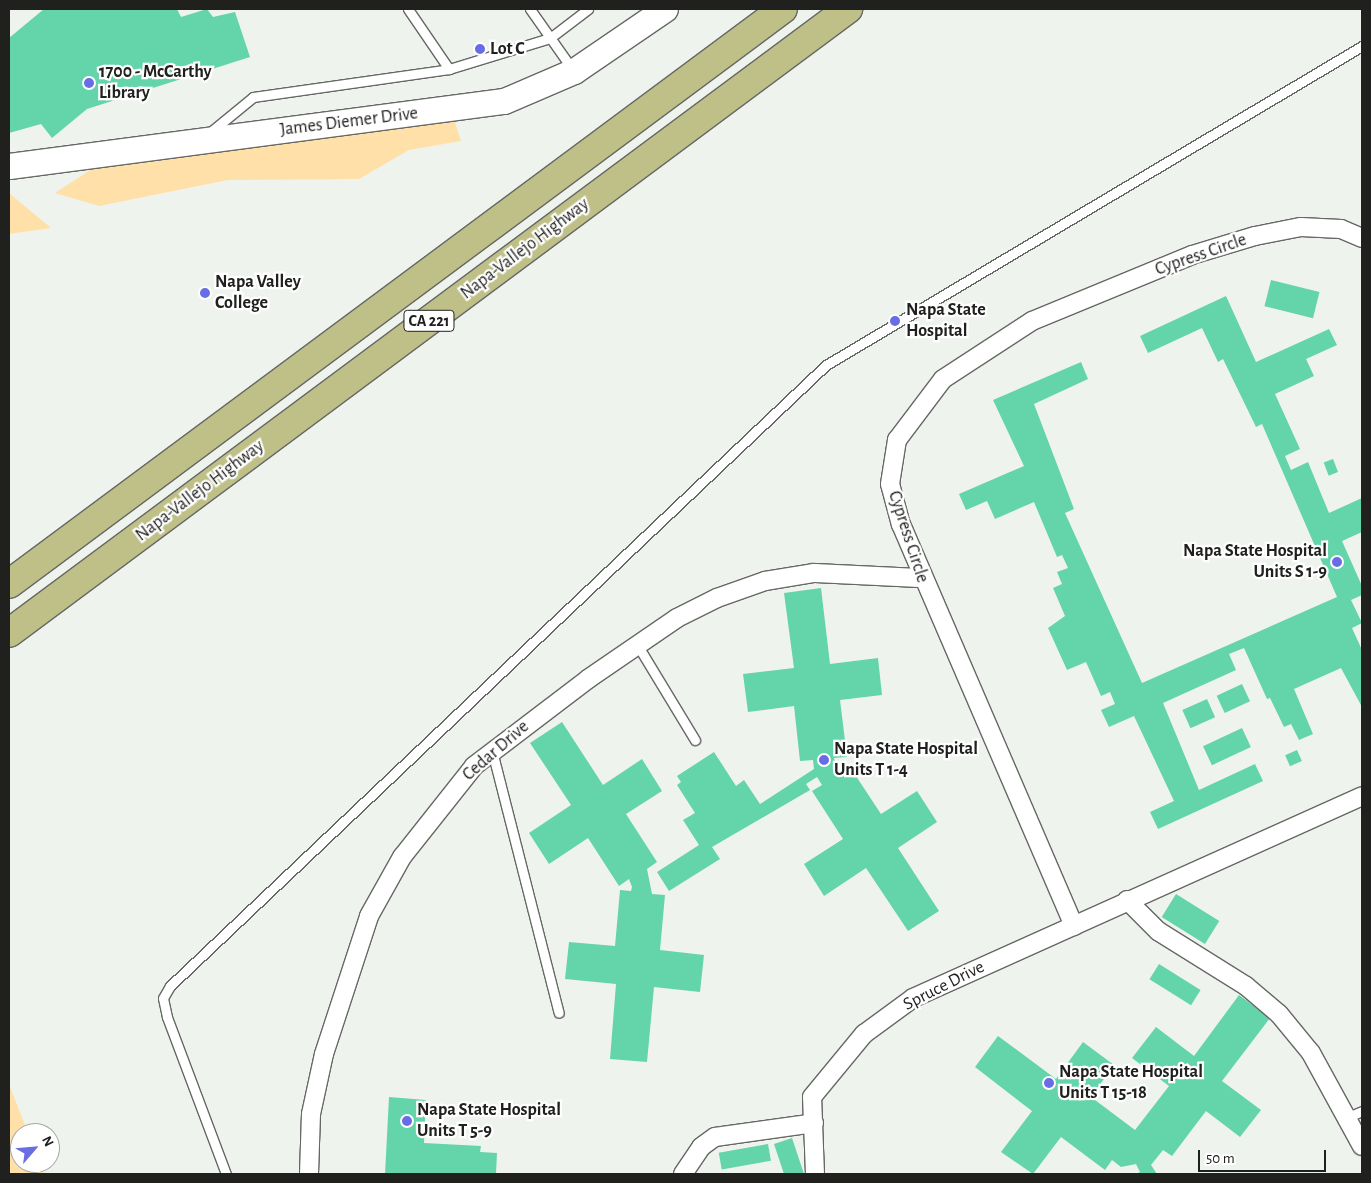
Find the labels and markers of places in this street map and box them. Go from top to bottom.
place label: Lot C [490,38,525,60]
marker: Lot C [474,43,486,55]
place label: 1700 - McCarthy Library [99,62,212,104]
marker: 1700 - McCarthy Library [83,77,95,89]
place label: Napa Valley College [215,272,301,314]
marker: Napa Valley College [199,287,211,299]
place label: Napa State Hospital [906,300,986,342]
marker: Napa State Hospital [888,314,902,328]
place label: Napa State Hospital Units S 1-9 [1183,541,1327,584]
marker: Napa State Hospital Units S 1-9 [1331,556,1343,568]
place label: Napa State Hospital Units T 1-4 [834,739,978,782]
marker: Napa State Hospital Units T 1-4 [818,754,830,766]
place label: Napa State Hospital Units T 15-18 [1059,1062,1203,1104]
marker: Napa State Hospital Units T 15-18 [1043,1077,1055,1089]
place label: Napa State Hospital Units T 5-9 [417,1100,561,1142]
marker: Napa State Hospital Units T 5-9 [401,1115,413,1127]

